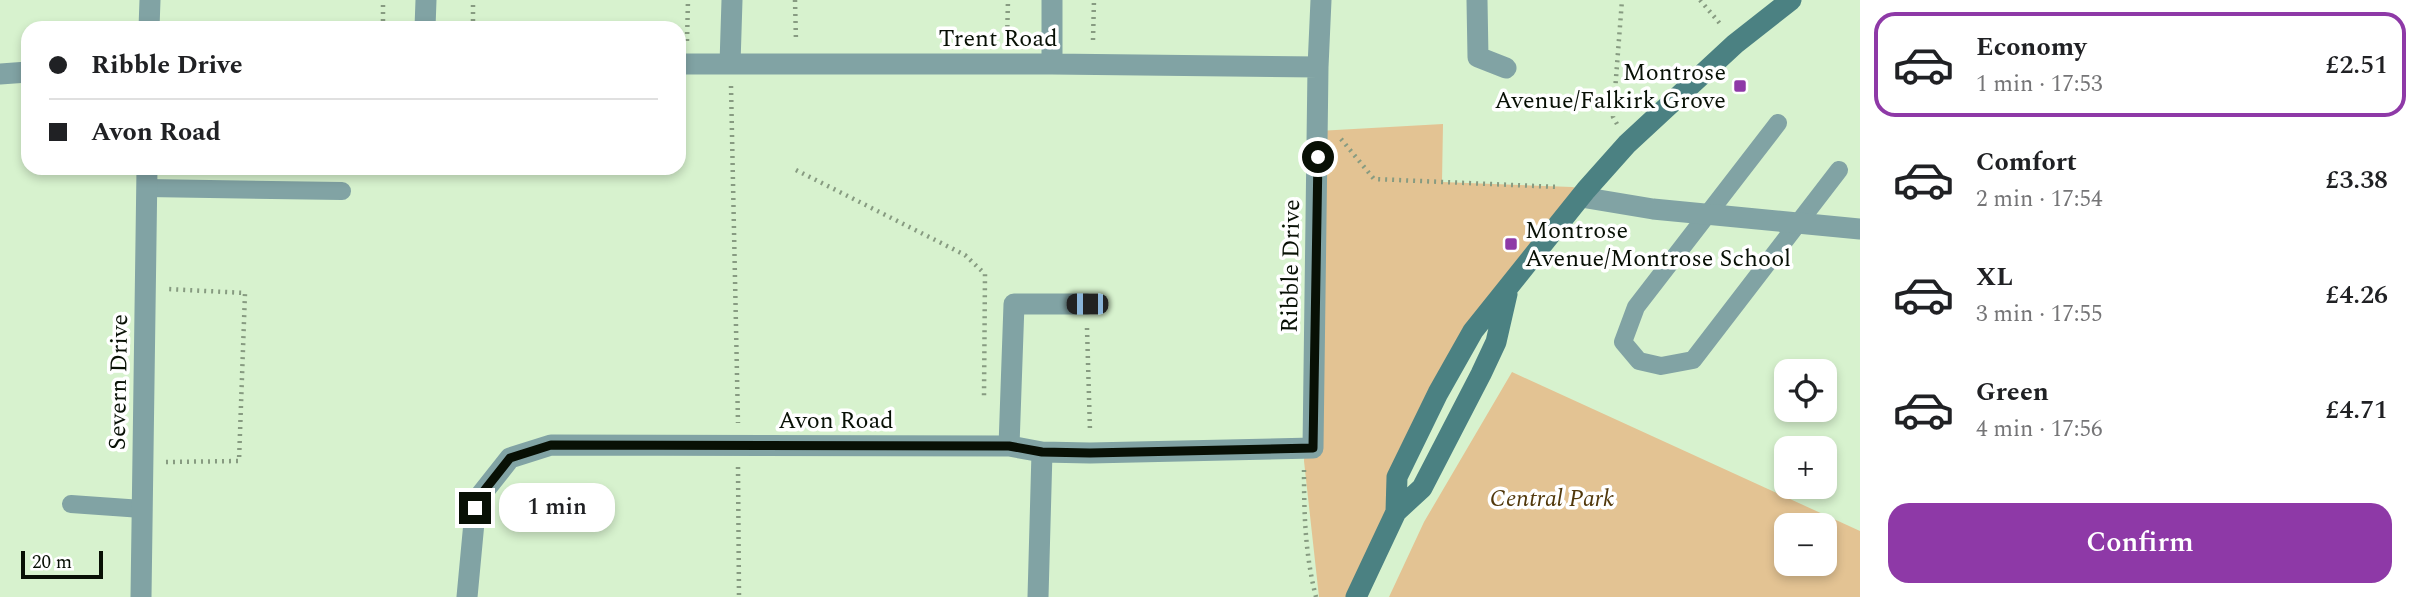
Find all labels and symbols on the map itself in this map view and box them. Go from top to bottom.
street label: Trent Road [938,21,1058,57]
place label: Montrose Avenue/Falkirk Grove [1494,55,1726,119]
marker: Montrose Avenue/Falkirk Grove [1732,78,1748,94]
route start [1302,141,1334,173]
street label: Ribble Drive [1272,199,1310,333]
place label: Montrose Avenue/Montrose School [1525,213,1791,277]
marker: Montrose Avenue/Montrose School [1503,236,1519,252]
car [1067,294,1109,315]
street label: Severn Drive [100,314,138,450]
street label: Avon Road [778,403,894,439]
park label: Central Park [1490,481,1614,517]
callout: 1 min [500,484,615,532]
route end [459,492,491,524]
scale bar [21,548,103,580]

